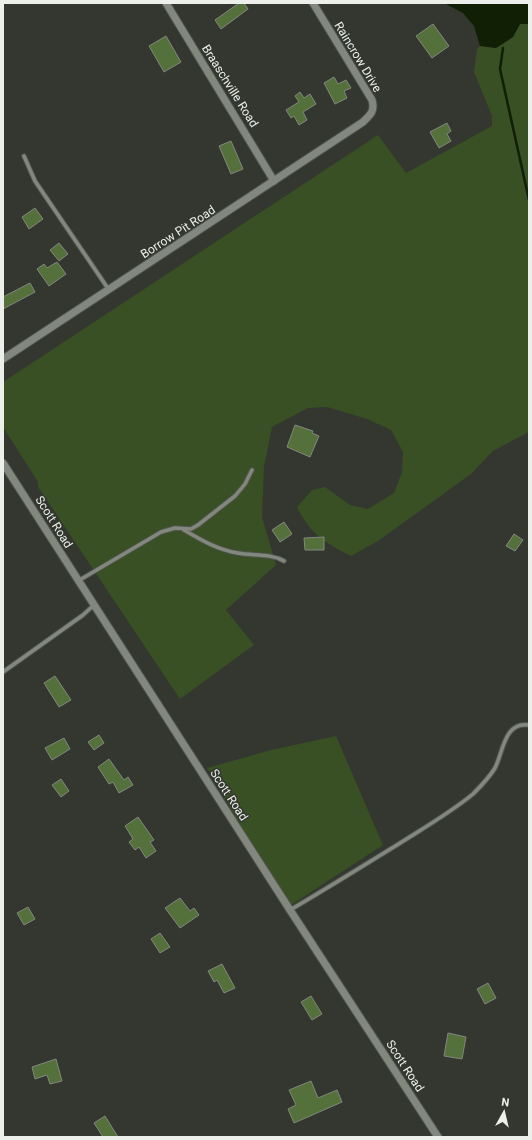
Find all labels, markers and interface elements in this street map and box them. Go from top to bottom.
street label: Raincrow Drive [332,19,384,95]
street label: Braaschville Road [199,42,261,130]
street label: Borrow Pit Road [138,203,218,261]
street label: Scott Road [33,493,75,551]
street label: Scott Road [207,767,251,823]
street label: Scott Road [383,1038,427,1094]
north arrow [484,1092,524,1132]
text: N [501,1096,510,1110]

